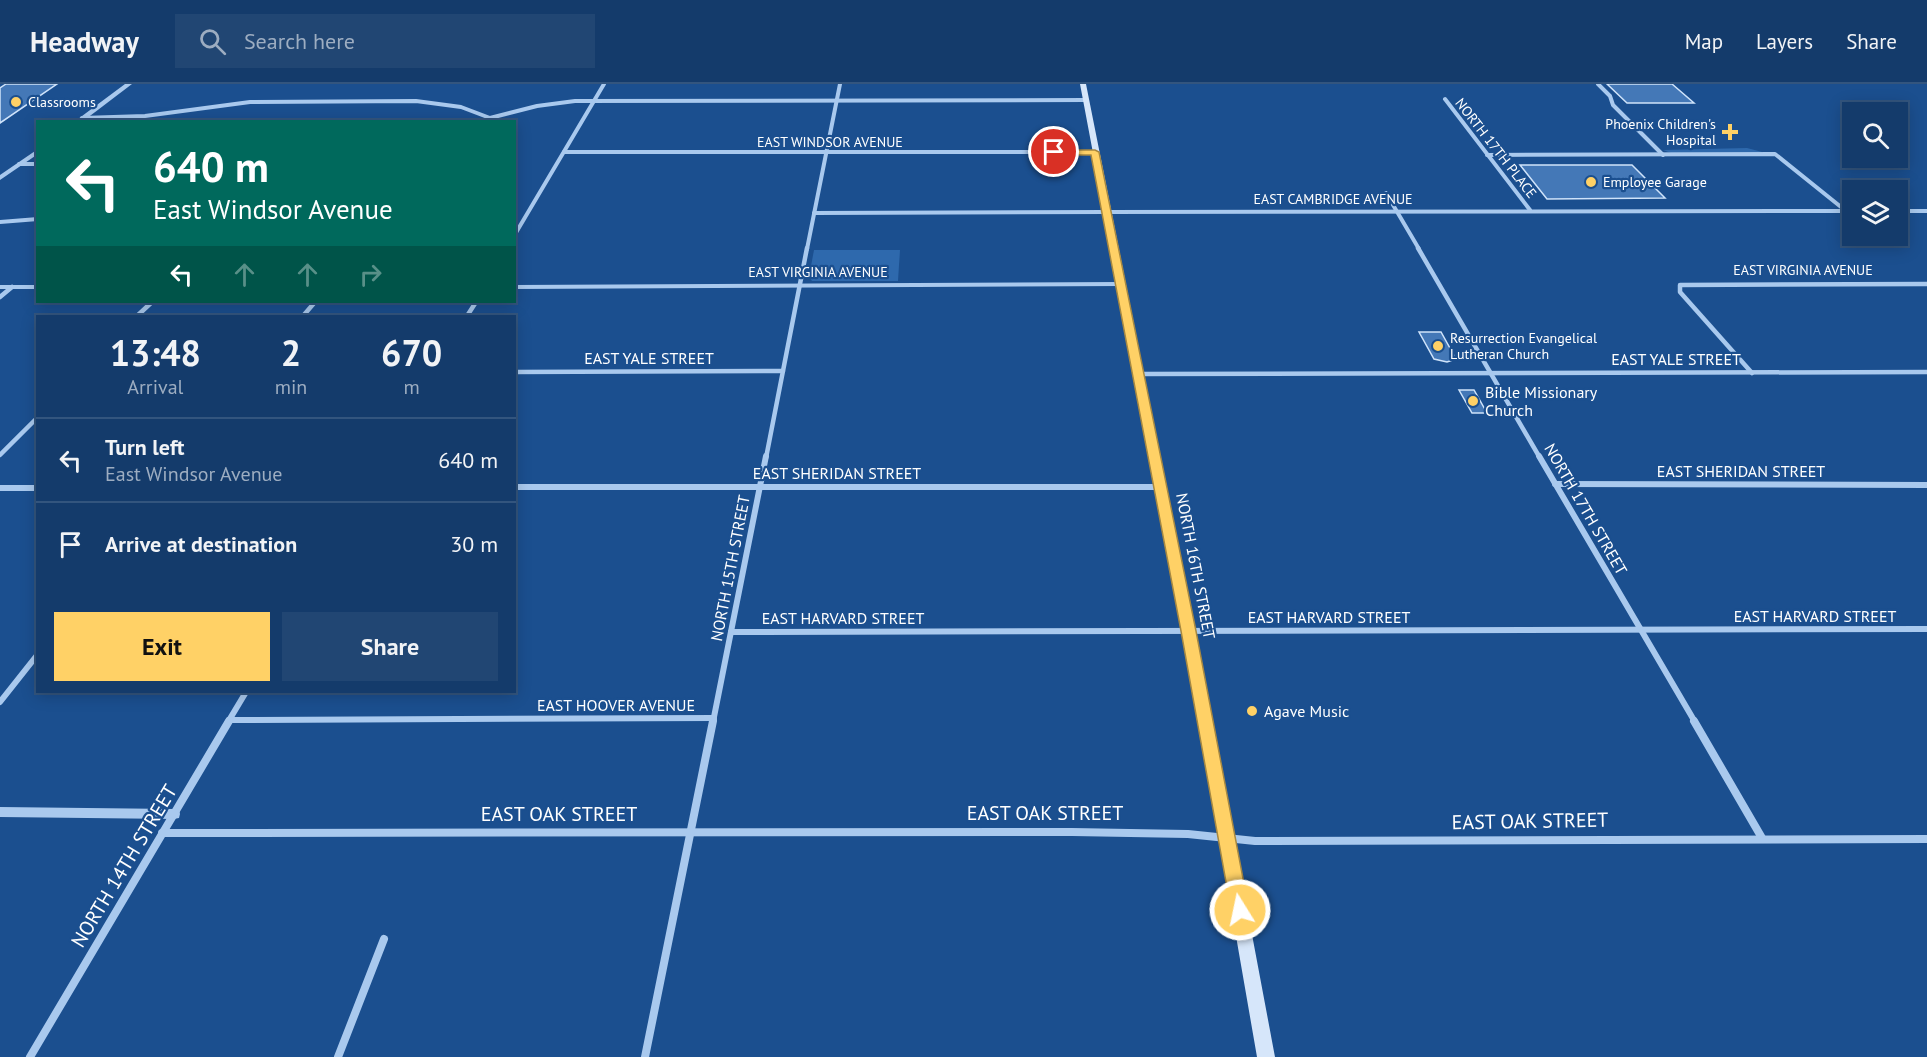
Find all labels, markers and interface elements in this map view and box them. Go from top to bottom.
search box [175,14,595,68]
text: Headway [30,23,139,60]
icon: search [196,25,229,58]
text: Search here [244,27,355,55]
text: Map [1685,28,1723,55]
text: Layers [1756,28,1813,55]
text: Share [1846,28,1897,55]
place label: Classrooms [28,93,96,111]
street label: NORTH 17TH PLACE [1451,94,1541,202]
marker: Classrooms [9,95,23,109]
map controls [1842,102,1908,246]
button: search [1842,102,1908,168]
place label: Phoenix Children's Hospital [1605,115,1716,149]
marker: Phoenix Children's Hospital [1721,123,1739,141]
pin [1028,126,1079,177]
street label: EAST WINDSOR AVENUE [757,133,903,151]
icon: arrive [1037,135,1070,168]
text: 640 m [153,139,269,194]
icon: left [54,144,132,222]
place label: Employee Garage [1603,173,1707,191]
marker: Employee Garage [1584,175,1598,189]
button: layers [1842,180,1908,246]
street label: EAST CAMBRIDGE AVENUE [1253,190,1413,208]
text: East Windsor Avenue [153,192,393,226]
icon: left [165,258,198,291]
icon: ahead [228,258,261,291]
icon: ahead [291,258,324,291]
icon: right [354,258,387,291]
street label: EAST VIRGINIA AVENUE [1733,261,1873,279]
street label: EAST VIRGINIA AVENUE [748,263,888,281]
text: 13:48 [110,329,201,376]
text: 2 [281,329,301,376]
text: 670 [381,329,442,376]
place label: Resurrection Evangelical Lutheran Church [1450,329,1597,363]
marker: Resurrection Evangelical Lutheran Church [1431,339,1445,353]
street label: EAST YALE STREET [584,348,714,368]
street label: EAST YALE STREET [1611,349,1741,369]
text: Arrival [127,374,183,400]
text: min [275,374,307,400]
text: m [404,374,420,400]
place label: Bible Missionary Church [1485,382,1598,420]
marker: Bible Missionary Church [1466,394,1480,408]
text: Turn left [105,433,185,461]
street label: NORTH 17TH STREET [1540,440,1632,578]
icon: left [54,444,87,477]
text: 640 m [438,446,498,474]
text: East Windsor Avenue [105,461,283,487]
street label: EAST SHERIDAN STREET [1657,461,1825,481]
street label: EAST SHERIDAN STREET [753,463,921,483]
street label: NORTH 16TH STREET [1172,491,1220,641]
street label: NORTH 15TH STREET [706,493,754,643]
icon: arrive [54,528,87,561]
text: Arrive at destination [105,530,297,558]
text: 30 m [450,530,498,558]
street label: EAST HARVARD STREET [1734,606,1896,626]
street label: EAST HARVARD STREET [1248,607,1410,627]
street label: EAST HARVARD STREET [762,608,924,628]
button: Exit [54,612,270,681]
button: Share [282,612,498,681]
street label: EAST HOOVER AVENUE [537,695,695,715]
place label: Agave Music [1264,701,1349,721]
marker: Agave Music [1245,704,1259,718]
street label: NORTH 14TH STREET [65,780,183,952]
street label: EAST OAK STREET [967,800,1123,826]
street label: EAST OAK STREET [481,801,637,827]
street label: EAST OAK STREET [1451,807,1609,835]
position arrow [1208,878,1272,942]

